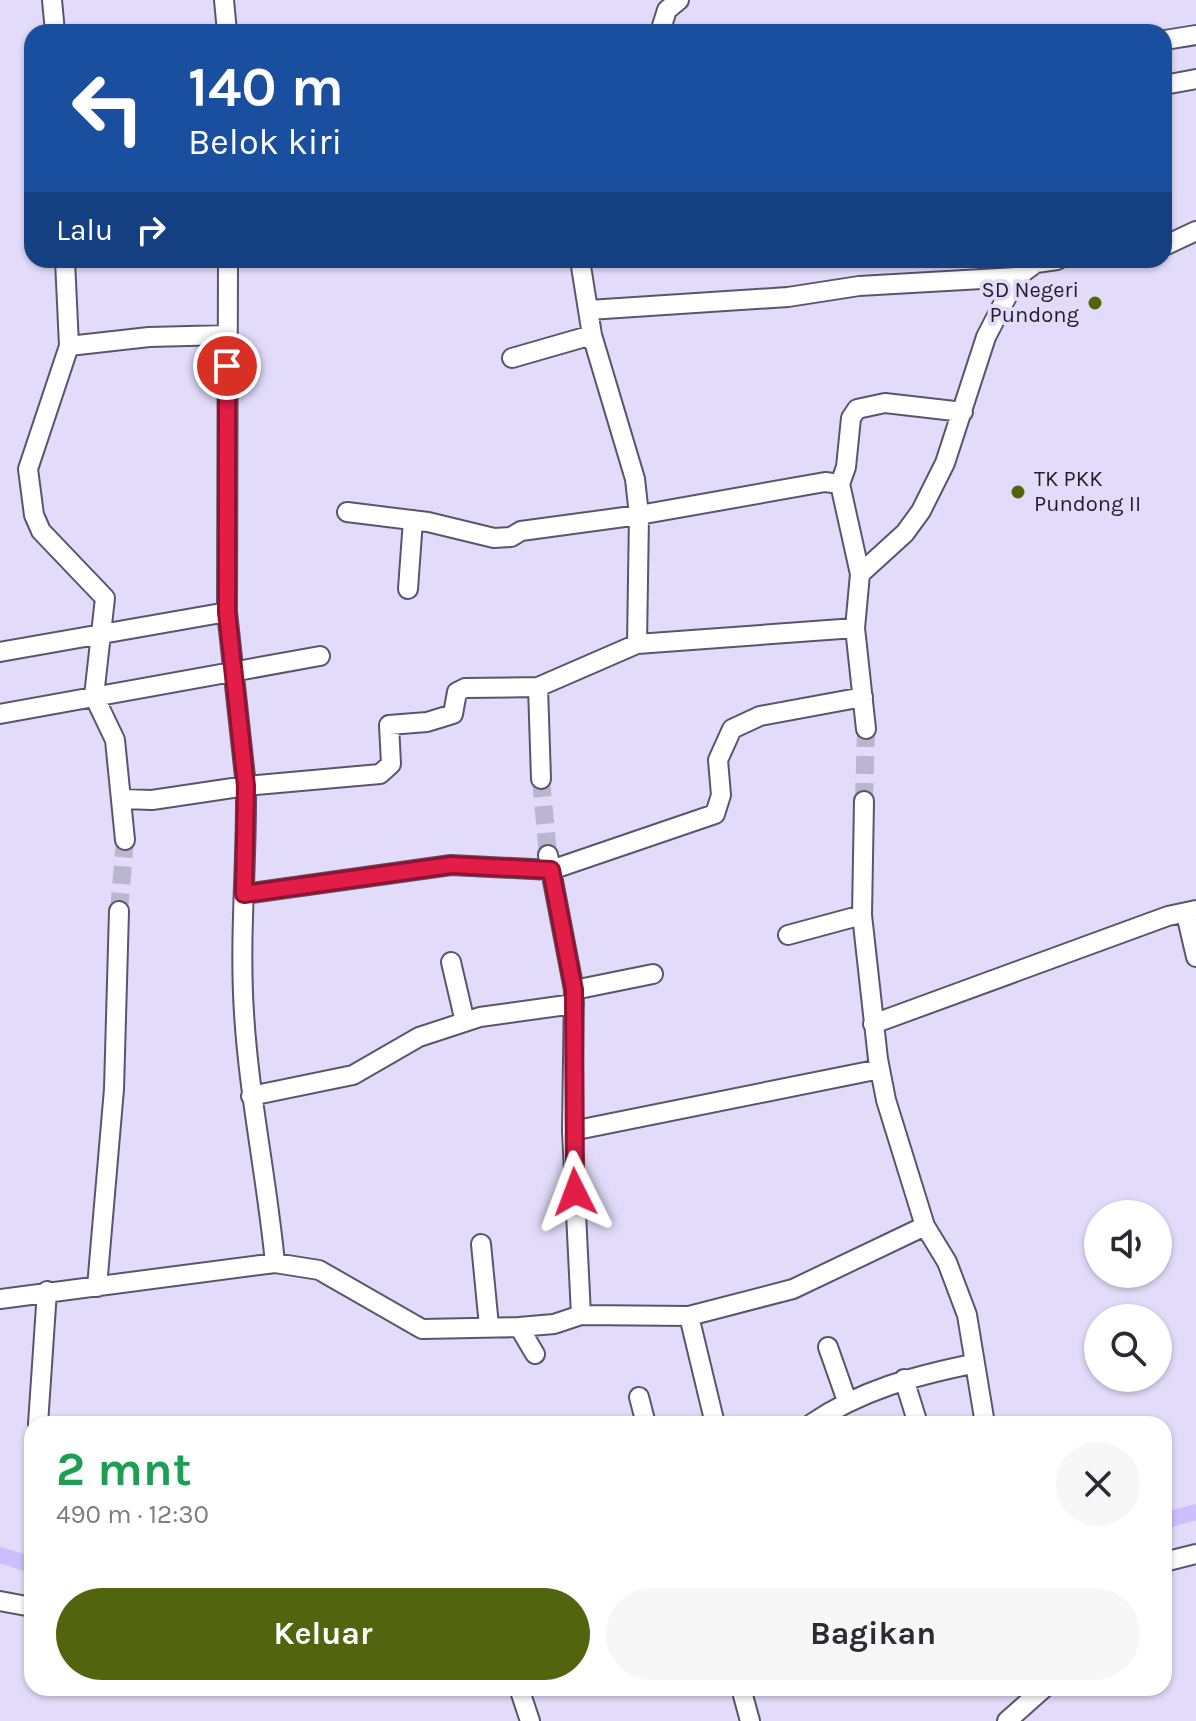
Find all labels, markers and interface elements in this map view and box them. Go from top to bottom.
text: 140 m [188,54,344,119]
icon: left [56,56,160,160]
text: Belok kiri [188,121,342,163]
icon: right [129,208,173,252]
text: Lalu [56,212,113,248]
place label: SD Negeri Pundong [981,277,1080,328]
marker: SD Negeri Pundong [1086,294,1104,312]
pin [193,332,261,400]
icon: arrive [205,344,249,388]
place label: TK PKK Pundong II [1034,466,1141,517]
marker: TK PKK Pundong II [1009,483,1027,501]
position arrow [533,1150,617,1234]
map controls [1084,1200,1172,1392]
button: sound [1084,1200,1172,1288]
button: search [1084,1304,1172,1392]
text: 2 mnt [56,1441,192,1497]
button: close [1056,1442,1140,1526]
text: 490 m · 12:30 [56,1499,209,1530]
button: Keluar [56,1588,590,1680]
button: Bagikan [606,1588,1140,1680]

